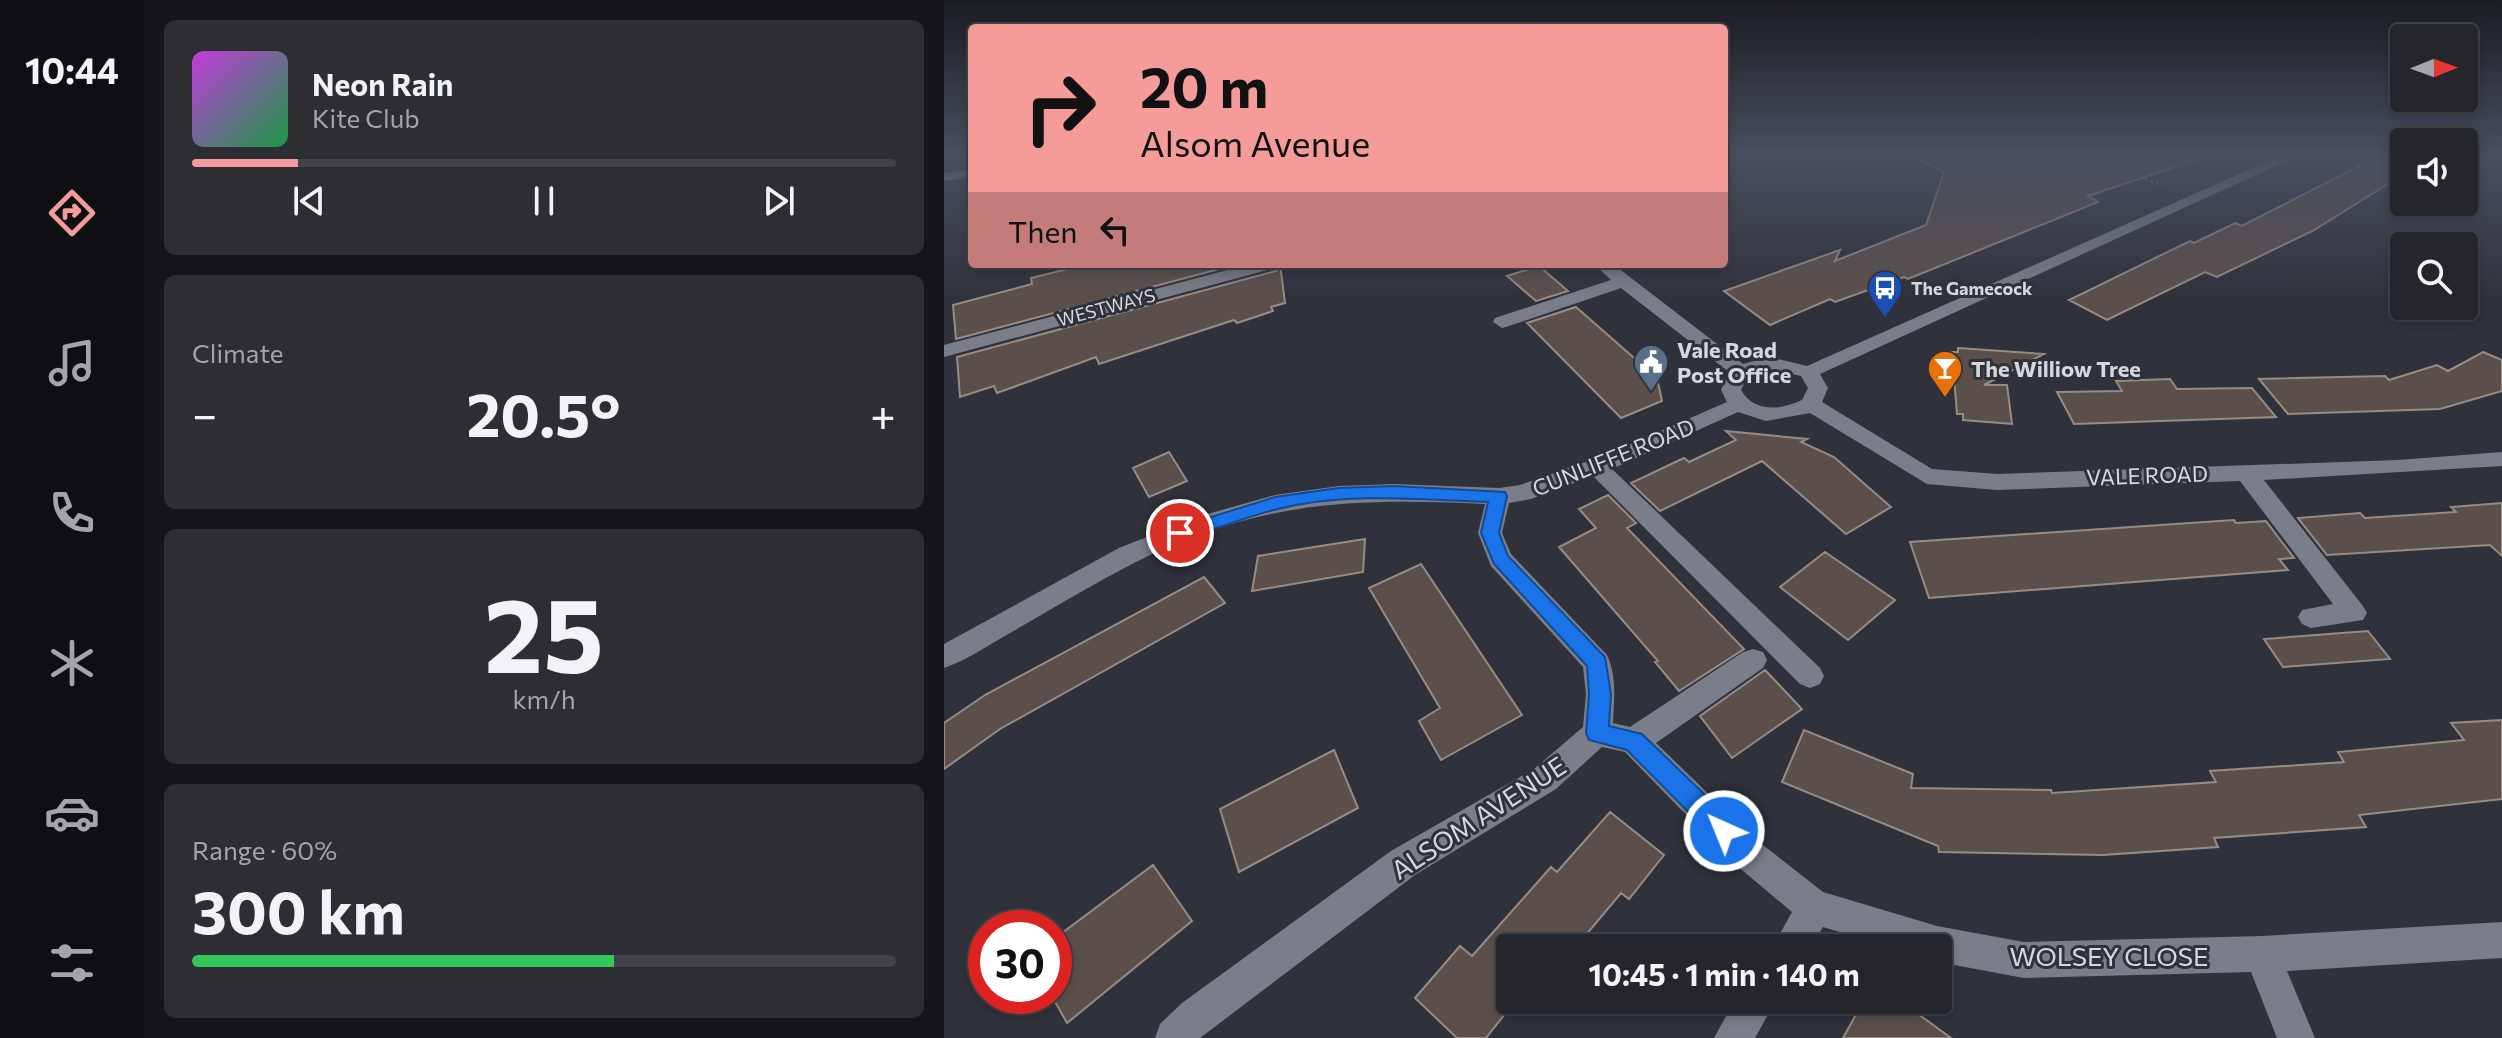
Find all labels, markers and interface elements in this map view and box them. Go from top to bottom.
north arrow [2390,24,2478,112]
map controls [2390,24,2478,320]
text: 10:44 [25,47,119,91]
text: 20 m [1140,51,1268,120]
icon: right [1008,56,1112,160]
text: Neon Rain [312,65,453,102]
text: Kite Club [312,102,420,133]
text: Alsom Avenue [1140,120,1370,164]
button: sound [2390,128,2478,216]
icon: previous [287,179,331,223]
icon: pause [522,179,566,223]
icon: next [757,179,801,223]
icon: directions [44,185,100,241]
icon: left [1093,208,1137,252]
text: Then [1008,212,1077,249]
button: search [2390,232,2478,320]
bus stop icon: The Gamecock [1866,269,1904,319]
place label: The Gamecock [1911,277,2033,299]
street label: WESTWAYS [1055,283,1157,331]
icon: music [44,335,100,391]
place label: Vale Road Post Office [1677,336,1791,388]
text: Climate [192,337,284,368]
public building icon: Vale Road Post Office [1632,343,1670,393]
bar icon: The Williow Tree [1926,349,1964,399]
place label: The Williow Tree [1971,355,2141,382]
text: 20.5° [467,376,621,449]
text: − [192,386,217,440]
text: + [870,386,896,440]
street label: CUNLIFFE ROAD [1528,412,1698,502]
street label: VALE ROAD [2086,459,2208,491]
icon: phone [44,485,100,541]
pin [1146,499,1214,567]
icon: arrive [1158,511,1202,555]
text: 25 [484,567,604,694]
icon: climate [44,635,100,691]
text: km/h [512,683,576,714]
street label: ALSOM AVENUE [1385,749,1571,885]
icon: car [44,785,100,841]
position arrow [1682,789,1766,873]
text: Range · 60% [192,834,337,865]
text: 300 km [192,873,405,946]
speed limit sign: 30 [968,910,1072,1014]
icon: filters [44,935,100,991]
street label: WOLSEY CLOSE [2010,940,2208,971]
text: 10:45 · 1 min · 140 m [1588,955,1860,992]

